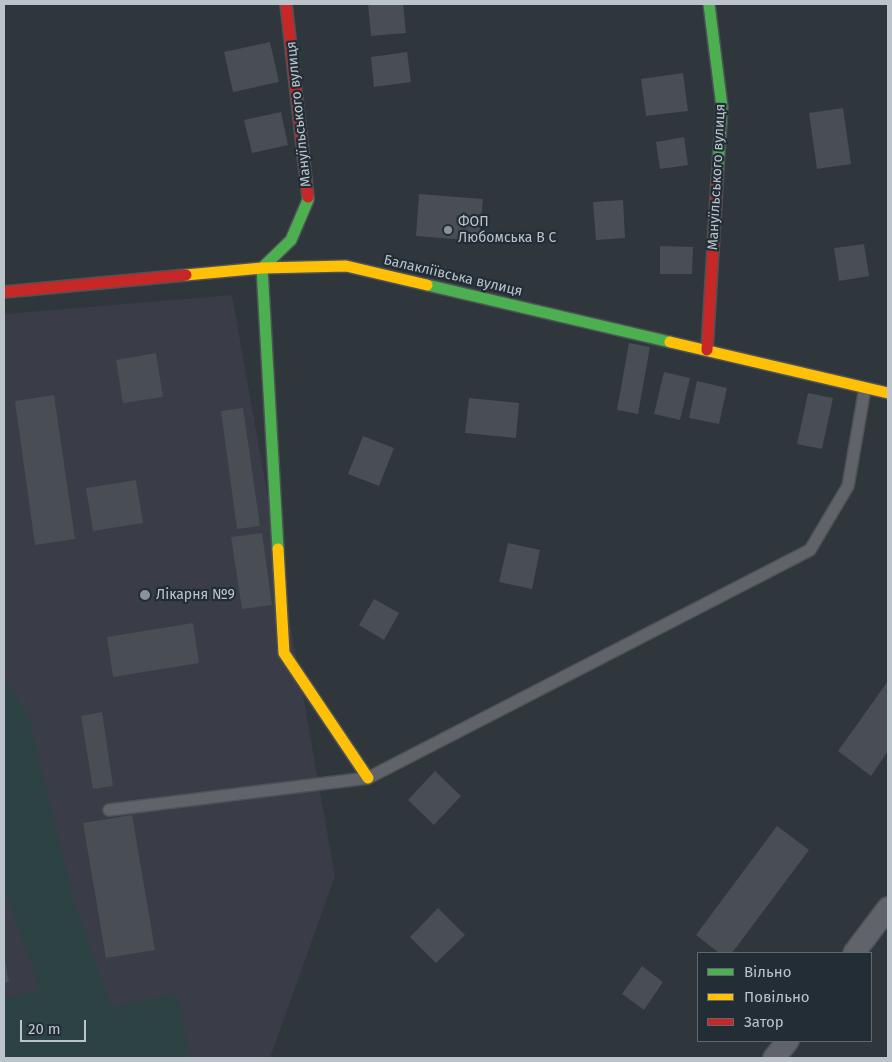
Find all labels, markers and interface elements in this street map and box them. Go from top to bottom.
street label: Мануїльського вулиця [283,40,315,188]
street label: Мануїльського вулиця [705,103,729,251]
place label: ФОП Любомська В С [458,214,556,246]
marker: ФОП Любомська В С [442,224,454,236]
street label: Балакліївська вулиця [382,252,524,300]
place label: Лікарня №9 [156,587,235,603]
marker: Лікарня №9 [138,588,152,602]
legend [697,952,872,1042]
text: Вільно [744,963,791,981]
text: Повільно [744,988,810,1006]
scale bar [22,1010,89,1042]
text: Затор [744,1013,784,1031]
text: 20 m [28,1020,61,1038]

